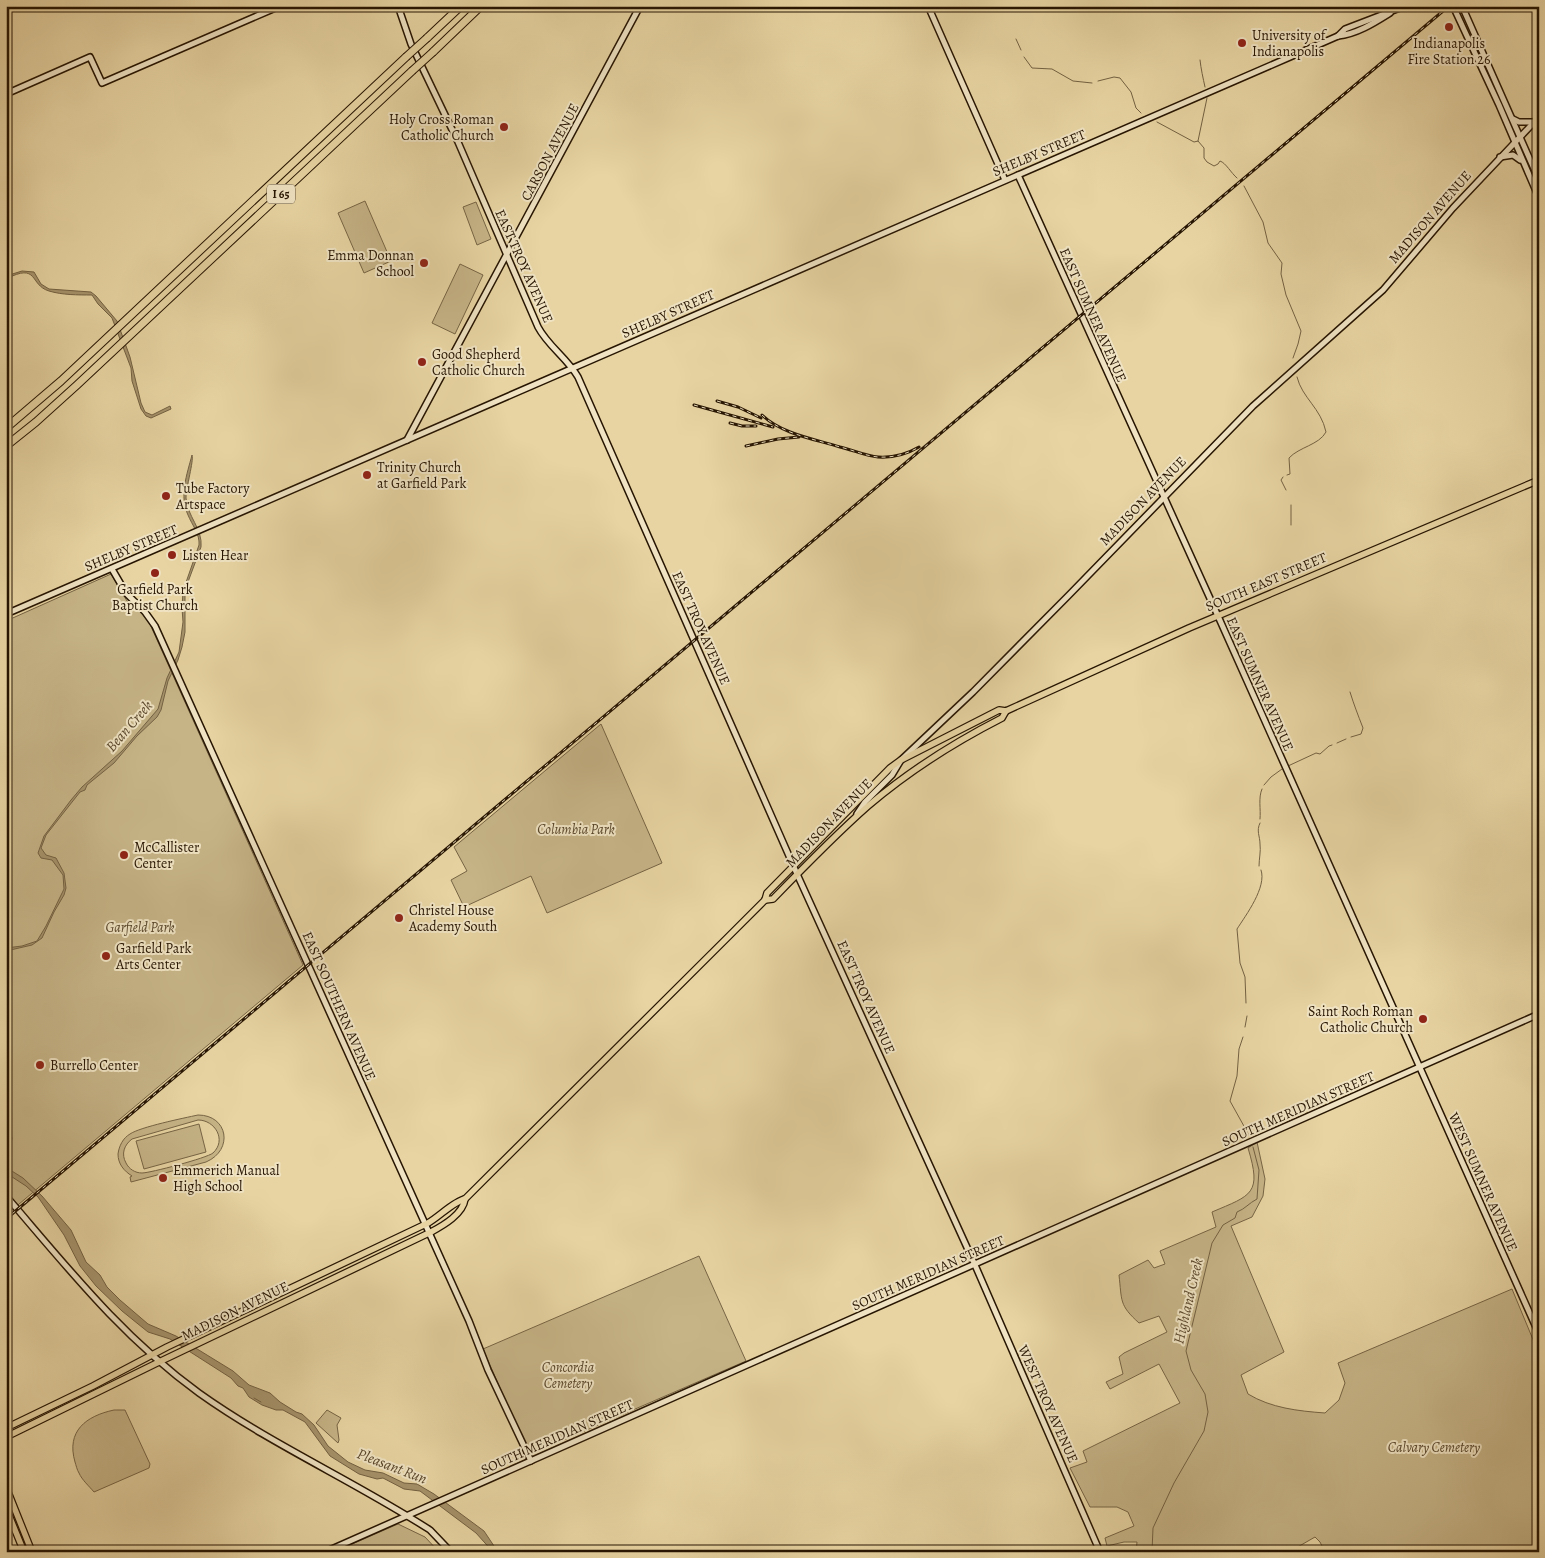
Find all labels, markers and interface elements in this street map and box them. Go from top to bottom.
marker: Indianapolis Fire Station 26 [1443,21,1455,33]
place label: University of Indianapolis [1252,26,1328,61]
place label: Indianapolis Fire Station 26 [1408,34,1490,69]
marker: University of Indianapolis [1236,37,1248,49]
street label: CARSON AVENUE [516,100,584,204]
place label: Holy Cross Roman Catholic Church [389,110,495,145]
marker: Holy Cross Roman Catholic Church [498,121,510,133]
street label: SHELBY STREET [989,125,1089,181]
street label: MADISON AVENUE [1384,167,1476,267]
road number: I 65 [267,184,295,203]
street label: EAST TROY AVENUE [490,206,558,326]
street label: EAST SUMNER AVENUE [1055,245,1131,385]
place label: Emma Donnan School [327,246,415,281]
marker: Emma Donnan School [418,257,430,269]
street label: SHELBY STREET [619,285,718,343]
place label: Good Shepherd Catholic Church [432,345,525,380]
marker: Good Shepherd Catholic Church [416,356,428,368]
street label: MADISON AVENUE [1095,452,1191,550]
place label: Trinity Church at Garfield Park [377,458,467,493]
marker: Trinity Church at Garfield Park [361,469,373,481]
place label: Tube Factory Artspace [175,479,250,514]
marker: Tube Factory Artspace [160,490,172,502]
street label: SHELBY STREET [81,520,181,576]
place label: Listen Hear [182,546,249,565]
street label: SOUTH EAST STREET [1203,548,1330,616]
marker: Listen Hear [166,549,178,561]
marker: Garfield Park Baptist Church [149,567,161,579]
street label: EAST TROY AVENUE [667,568,735,688]
place label: Garfield Park Baptist Church [112,580,199,615]
street label: EAST SUMNER AVENUE [1222,614,1298,754]
water label: Bean Creek [101,696,157,756]
street label: MADISON AVENUE [781,774,877,872]
park label: Columbia Park [537,820,615,839]
place label: McCallister Center [134,838,200,873]
marker: McCallister Center [118,849,130,861]
place label: Christel House Academy South [408,901,498,936]
marker: Christel House Academy South [393,912,405,924]
park label: Garfield Park [106,918,174,937]
street label: EAST SOUTHERN AVENUE [298,929,380,1083]
street label: EAST TROY AVENUE [832,937,900,1057]
place label: Garfield Park Arts Center [115,939,192,974]
marker: Garfield Park Arts Center [100,950,112,962]
place label: Saint Roch Roman Catholic Church [1308,1002,1414,1037]
marker: Saint Roch Roman Catholic Church [1417,1013,1429,1025]
place label: Burrello Center [50,1056,139,1075]
marker: Burrello Center [34,1059,46,1071]
street label: SOUTH MERIDIAN STREET [1219,1067,1378,1151]
street label: WEST SUMNER AVENUE [1443,1109,1522,1254]
place label: Emmerich Manual High School [173,1161,280,1196]
marker: Emmerich Manual High School [157,1172,169,1184]
street label: SOUTH MERIDIAN STREET [849,1231,1008,1315]
water label: Highland Creek [1168,1256,1208,1346]
street label: MADISON AVENUE [178,1277,292,1345]
street label: WEST TROY AVENUE [1013,1341,1083,1466]
park label: Concordia Cemetery [542,1358,595,1393]
street label: SOUTH MERIDIAN STREET [478,1395,637,1479]
park label: Calvary Cemetery [1388,1438,1480,1457]
water label: Pleasant Run [354,1444,430,1488]

